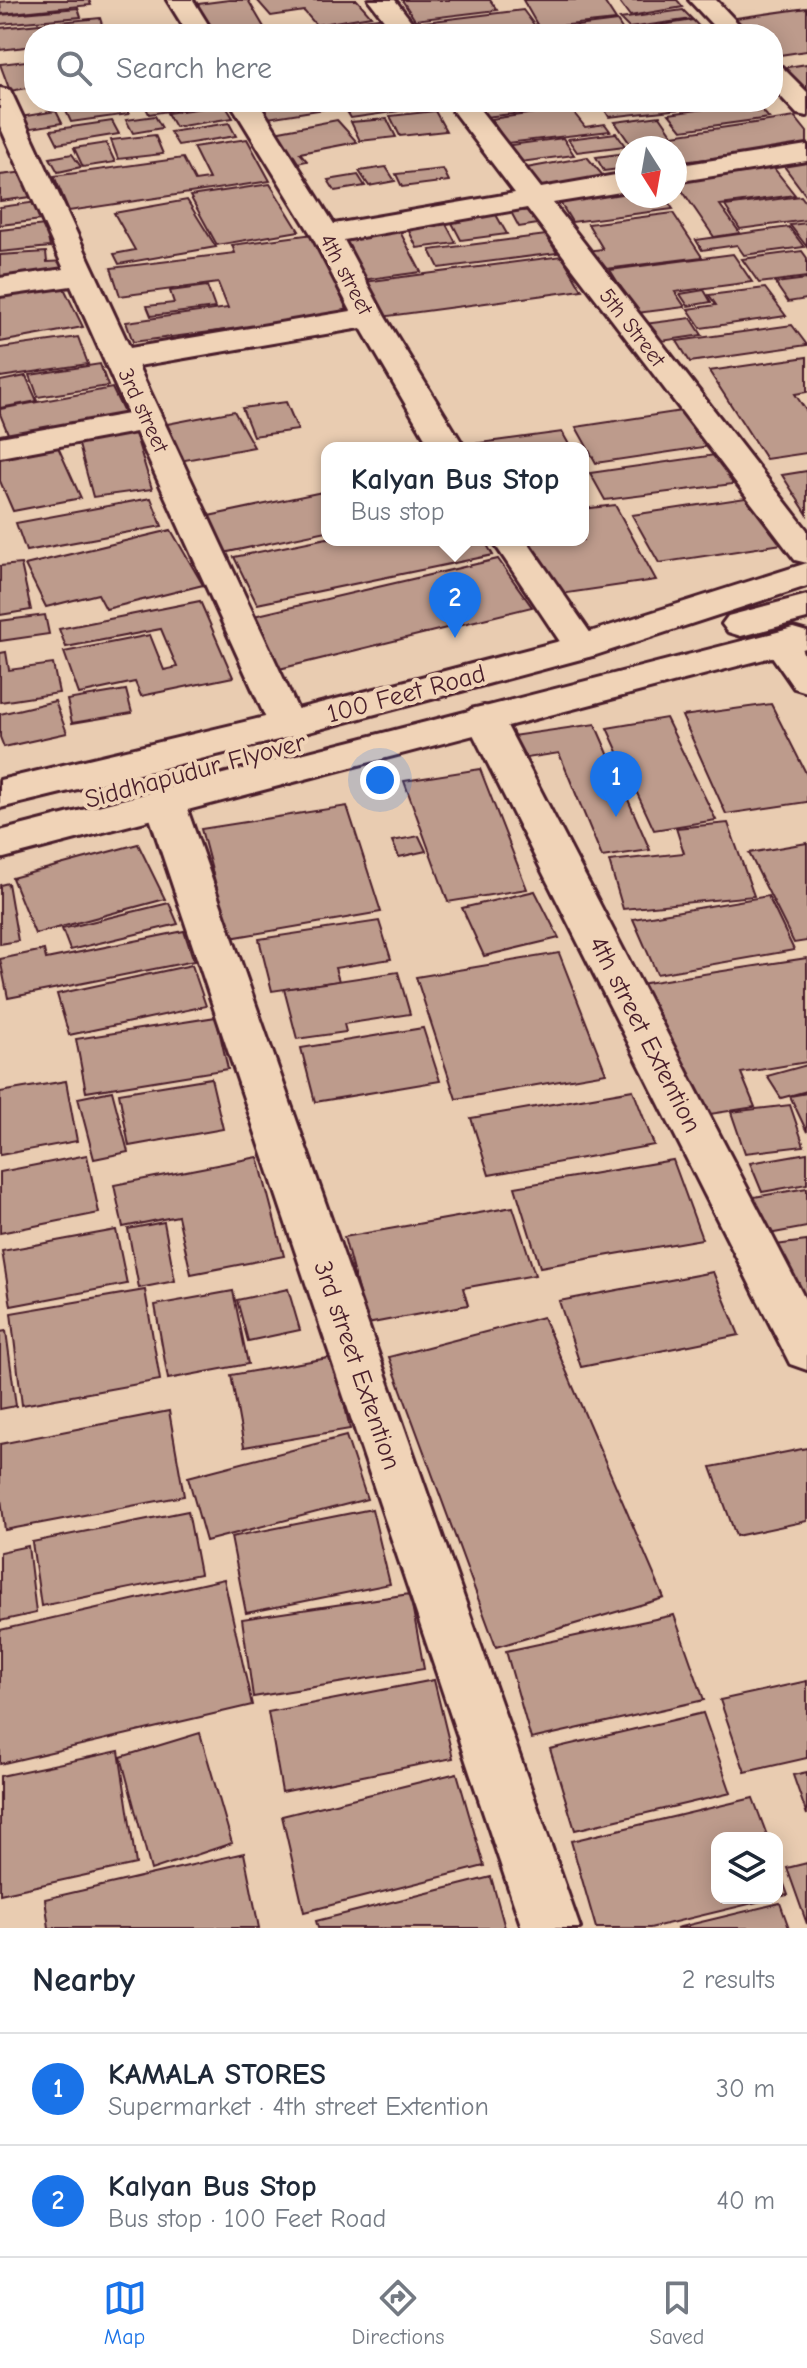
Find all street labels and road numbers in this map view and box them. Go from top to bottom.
street label: 4th street [314,229,379,320]
street label: 5th Street [594,283,671,373]
street label: 3rd street [112,364,174,457]
street label: 100 Feet Road [324,658,489,729]
street label: Siddhapudur Flyover [82,727,310,815]
street label: 4th street Extention [583,931,708,1138]
street label: 3rd street Extention [307,1257,407,1474]

